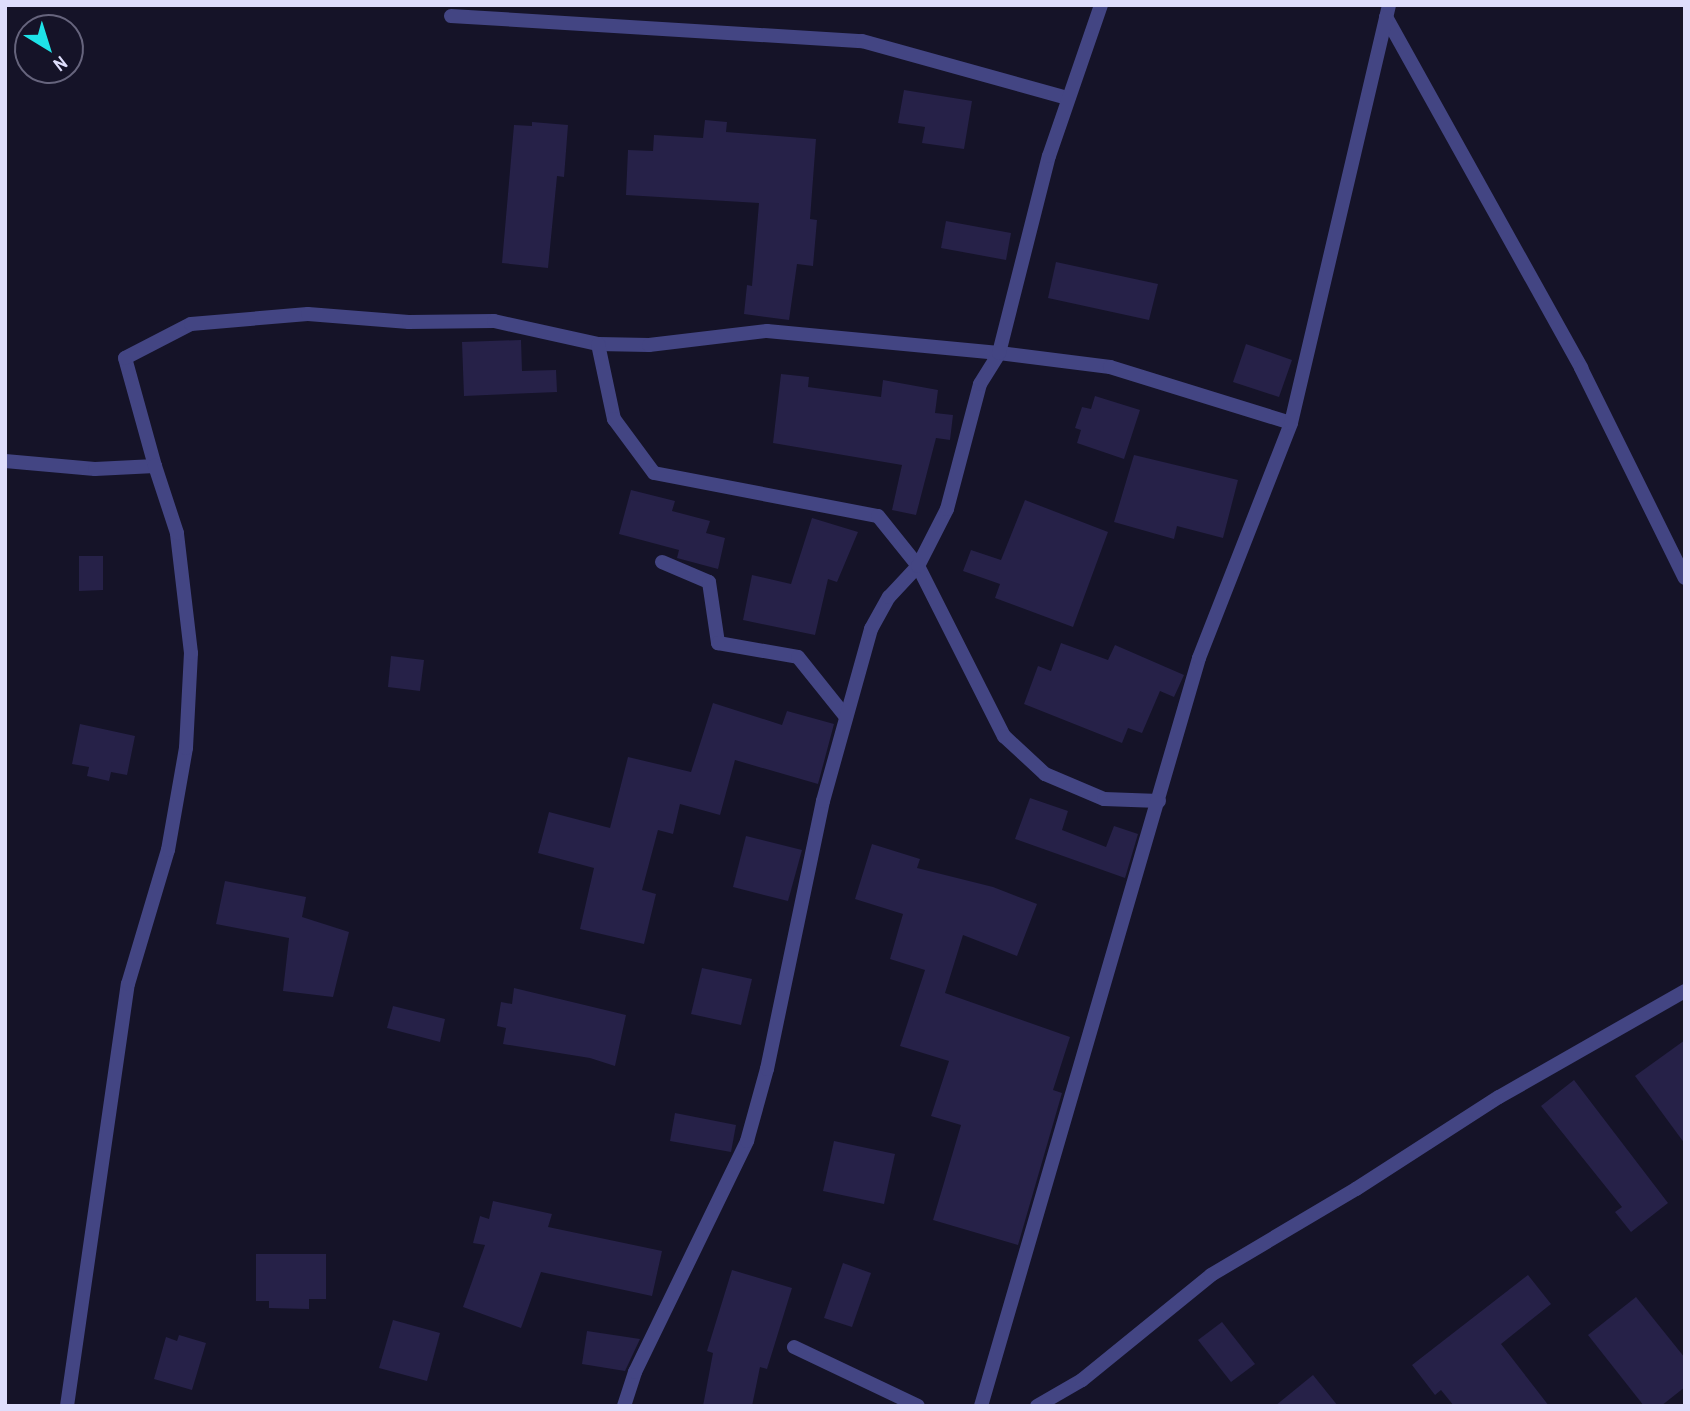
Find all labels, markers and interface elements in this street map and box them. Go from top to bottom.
north arrow [14,14,84,84]
text: N [48,50,73,78]

